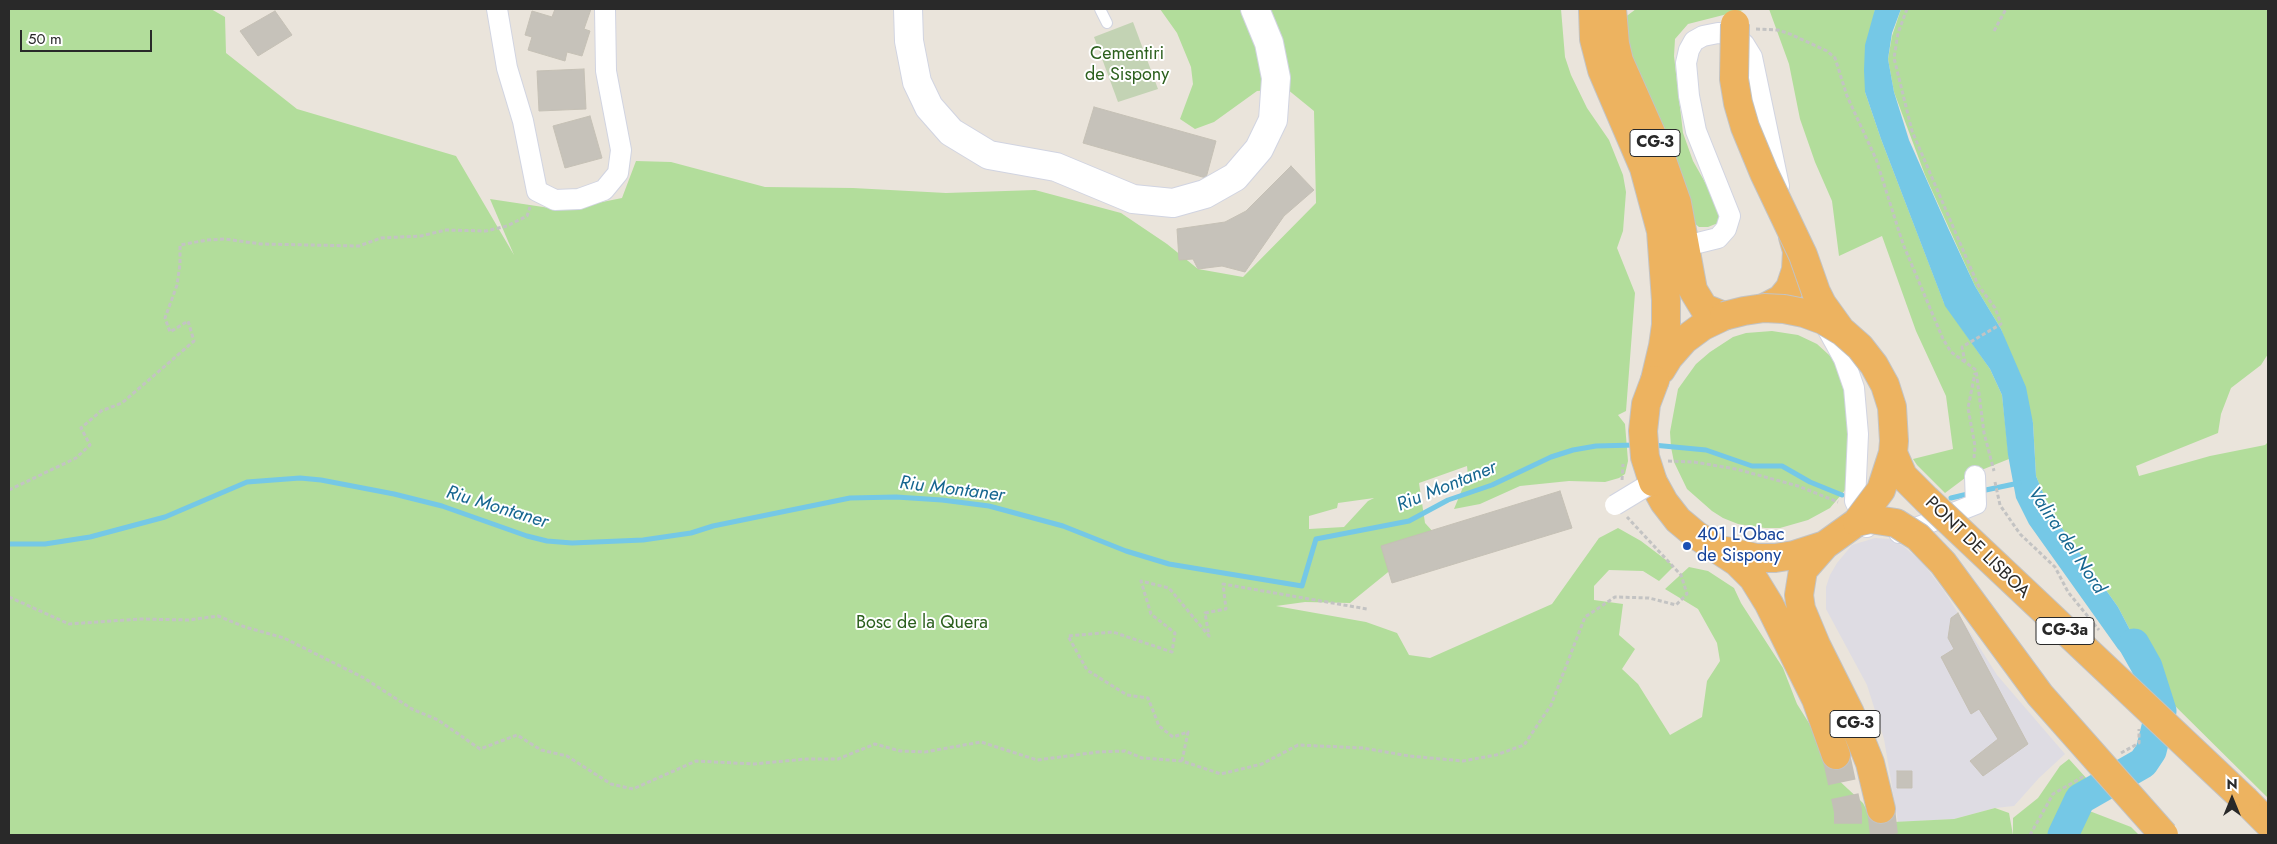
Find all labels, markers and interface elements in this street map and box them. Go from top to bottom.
scale bar [22,20,155,52]
text: 50 m [28,28,62,50]
park label: Cementiri de Sispony [1085,44,1169,86]
road number: CG-3 [1630,130,1680,156]
water label: Riu Montaner [1394,457,1500,517]
water label: Riu Montaner [898,472,1006,508]
water label: Riu Montaner [443,482,551,534]
water label: Valira del Nord [2022,483,2110,599]
street label: PONT DE LISBOA [1920,493,2034,603]
place label: 401 L'Obac de Sispony [1697,525,1785,568]
marker: 401 L'Obac de Sispony [1681,540,1693,552]
park label: Bosc de la Quera [856,613,988,635]
road number: CG-3a [2036,618,2094,644]
road number: CG-3 [1830,711,1880,738]
north arrow [2207,774,2257,824]
text: N [2226,774,2238,794]

